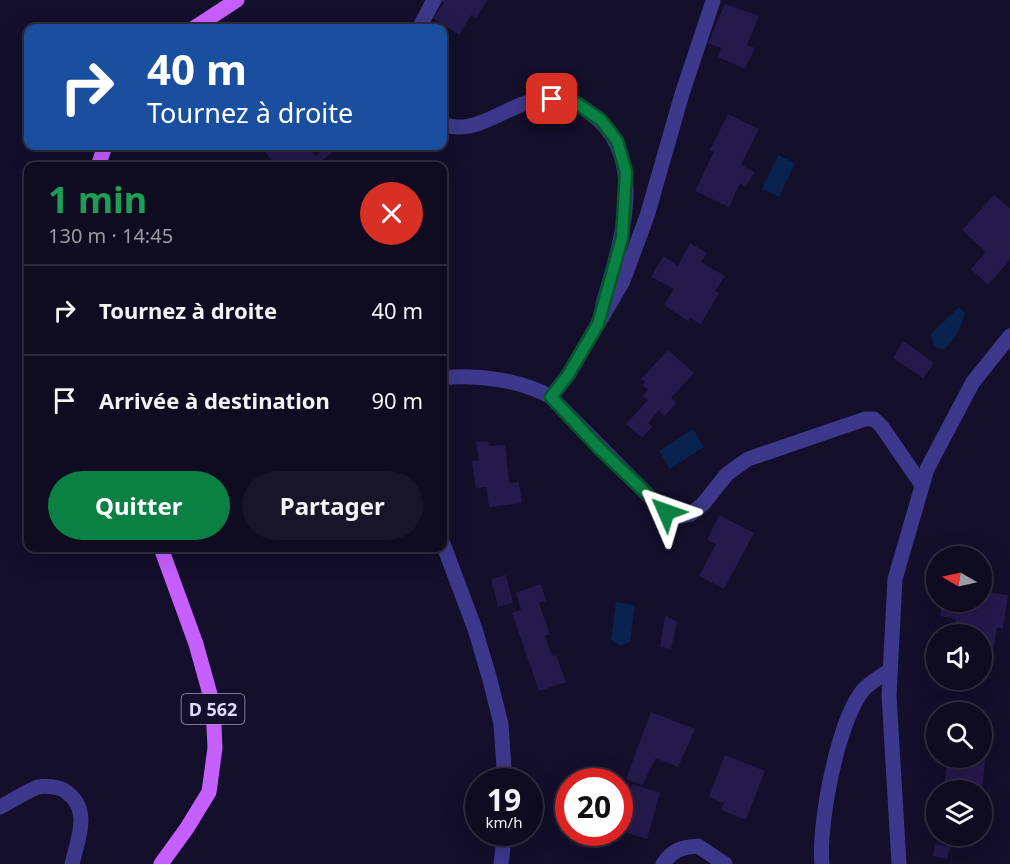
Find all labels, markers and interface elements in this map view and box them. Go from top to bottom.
text: 40 m [147,40,247,97]
icon: right [48,48,126,126]
pin [526,73,577,124]
icon: arrive [535,82,568,115]
text: Tournez à droite [147,94,353,131]
text: 1 min [48,175,147,224]
button: close [360,182,423,245]
text: 130 m · 14:45 [48,222,173,249]
icon: right [48,294,81,327]
text: Tournez à droite [99,295,277,325]
text: 40 m [372,295,423,325]
icon: arrive [48,384,81,417]
text: Arrivée à destination [99,385,330,415]
text: 90 m [372,385,423,415]
button: Quitter [48,471,230,540]
button: Partager [242,471,423,540]
position arrow [634,480,698,544]
north arrow [926,546,992,612]
map controls [926,546,992,846]
button: sound [926,624,992,690]
road number: D 562 [182,694,244,724]
button: search [926,702,992,768]
speed limit sign: 20 [555,768,633,846]
text: 19 [487,779,521,820]
button: layers [926,780,992,846]
text: km/h [486,812,522,832]

